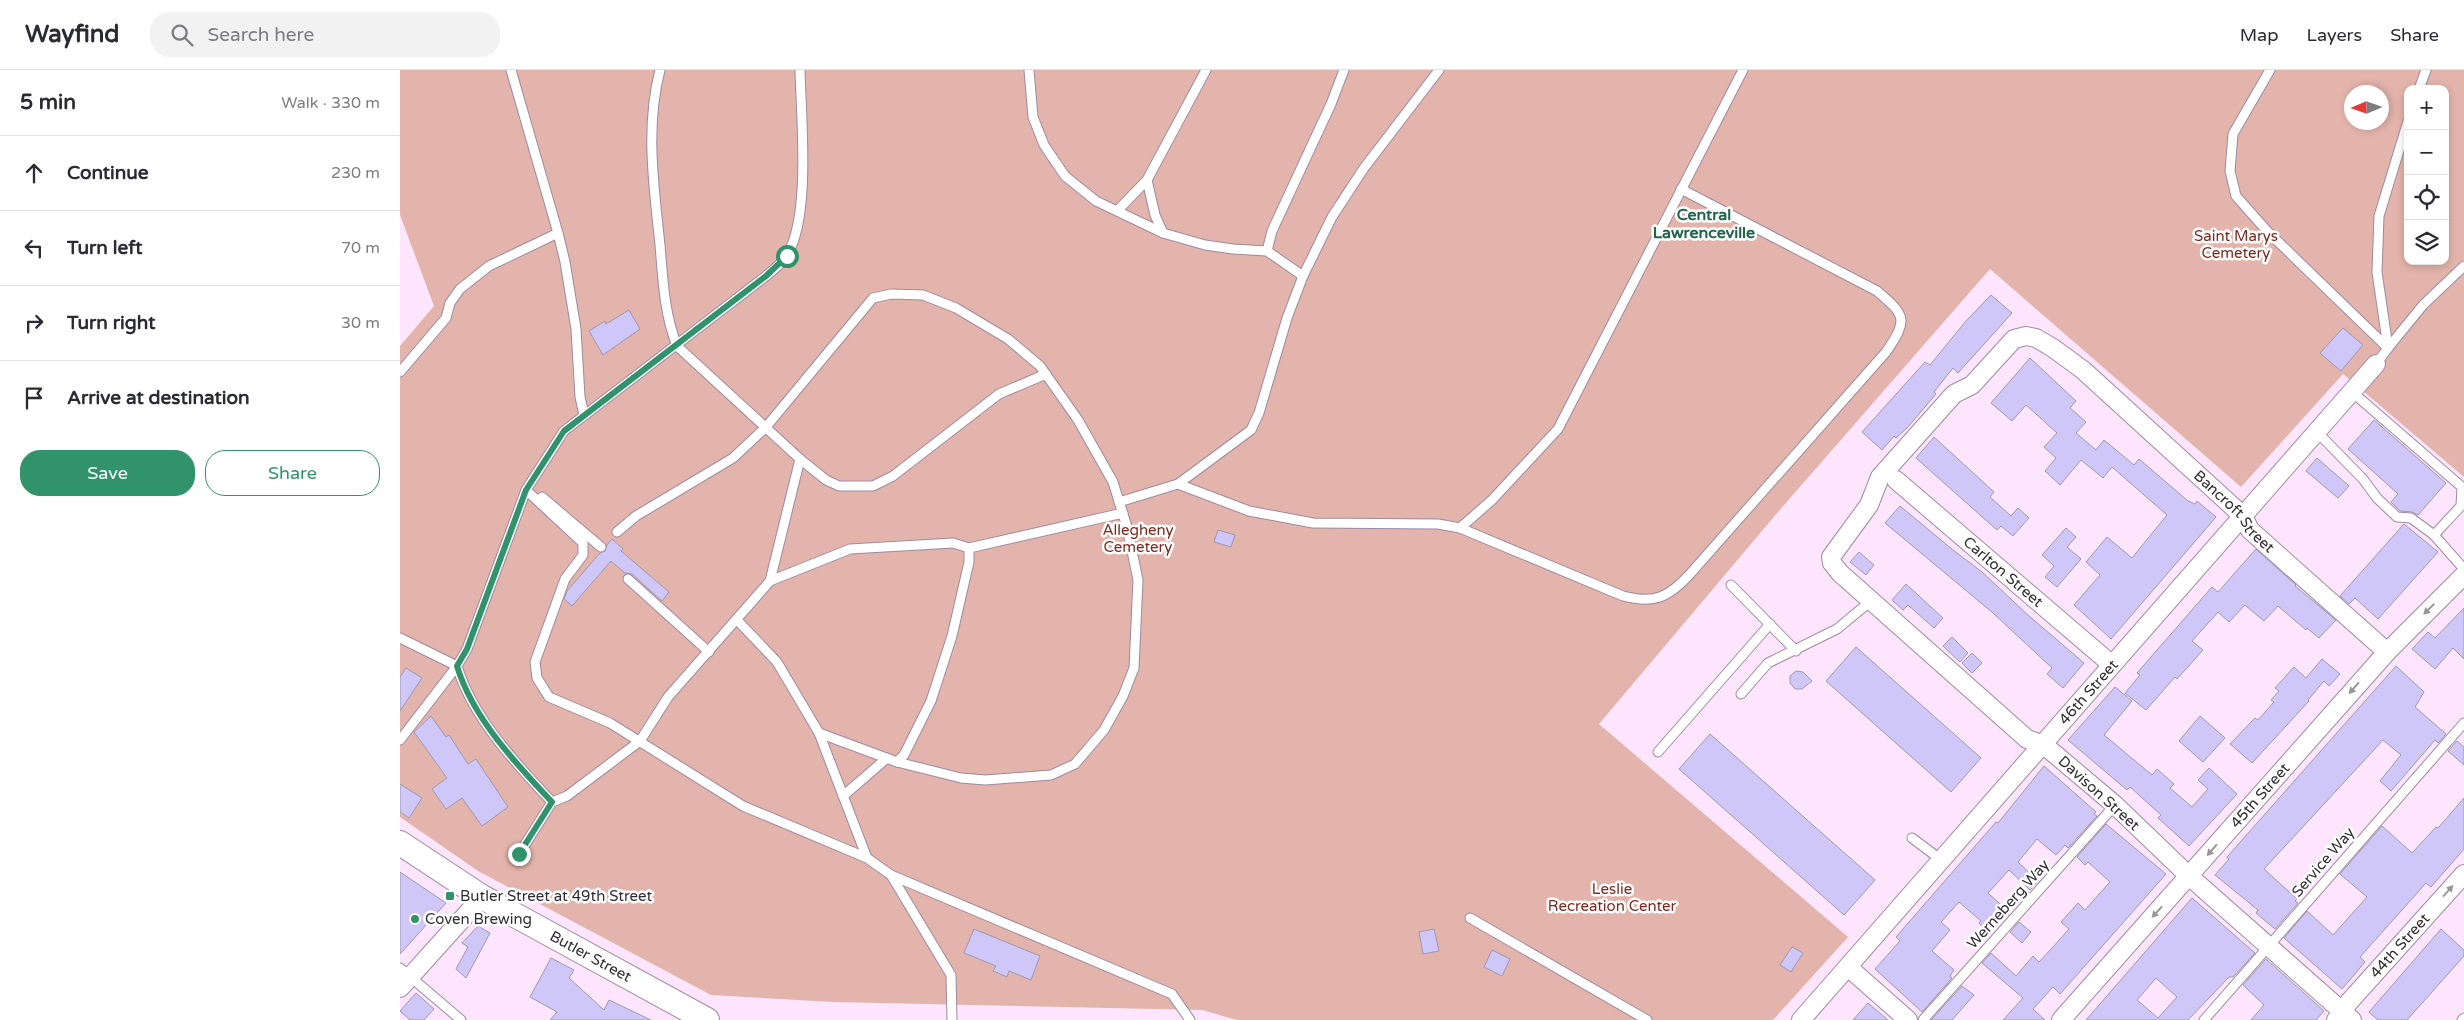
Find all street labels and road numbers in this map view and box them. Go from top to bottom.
street label: Bancroft Street [2190,467,2278,557]
street label: Carlton Street [1960,533,2047,611]
street label: 46th Street [2055,656,2122,728]
street label: Davison Street [2055,752,2144,834]
street label: 45th Street [2226,759,2294,832]
street label: Service Way [2288,823,2358,901]
street label: Werneberg Way [1963,856,2053,952]
street label: 44th Street [2366,909,2433,982]
street label: Butler Street [547,927,635,986]

